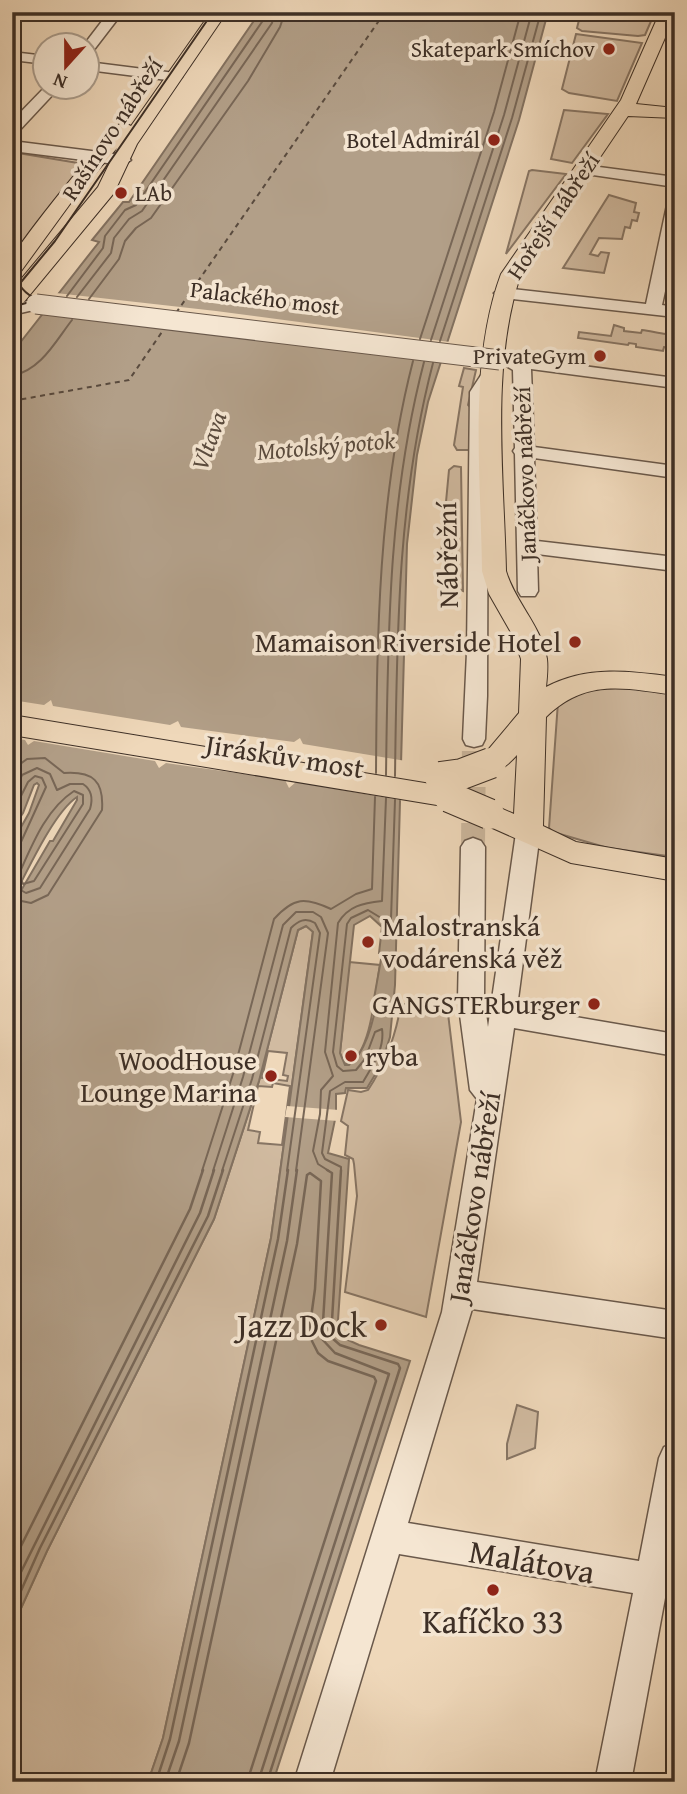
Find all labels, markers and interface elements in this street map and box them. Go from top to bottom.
north arrow [32,32,102,102]
place label: Skatepark Smíchov [411,32,596,65]
marker: Skatepark Smíchov [601,41,617,57]
street label: Rašínovo nábřeží [53,50,170,207]
text: N [49,66,71,97]
place label: Botel Admirál [347,123,480,156]
marker: Botel Admirál [486,132,502,148]
street label: Hořejší nábřeží [498,145,608,286]
place label: LAb [135,176,172,209]
marker: LAb [113,185,129,201]
street label: Palackého most [188,272,342,323]
place label: PrivateGym [473,339,586,372]
marker: PrivateGym [592,348,608,364]
street label: Janáčkovo nábřeží [505,386,544,565]
water label: Vltava [182,406,235,475]
water label: Motolský potok [256,422,396,469]
street label: Nábřežní [425,500,468,609]
place label: Mamaison Riverside Hotel [255,621,561,662]
marker: Mamaison Riverside Hotel [567,634,583,650]
street label: Jiráskův most [200,722,368,788]
place label: Malostranská vodárenská věž [382,905,562,978]
marker: Malostranská vodárenská věž [360,934,376,950]
place label: GANGSTERburger [372,983,580,1024]
marker: GANGSTERburger [586,996,602,1012]
place label: ryba [365,1035,419,1076]
place label: WoodHouse Lounge Marina [80,1039,258,1112]
marker: ryba [343,1048,359,1064]
marker: WoodHouse Lounge Marina [263,1068,279,1084]
street label: Janáčkovo nábřeží [436,1087,511,1308]
place label: Jazz Dock [233,1301,367,1349]
marker: Jazz Dock [373,1317,389,1333]
street label: Malátova [465,1526,599,1596]
marker: Kafíčko 33 [485,1582,501,1598]
place label: Kafíčko 33 [422,1597,564,1645]

